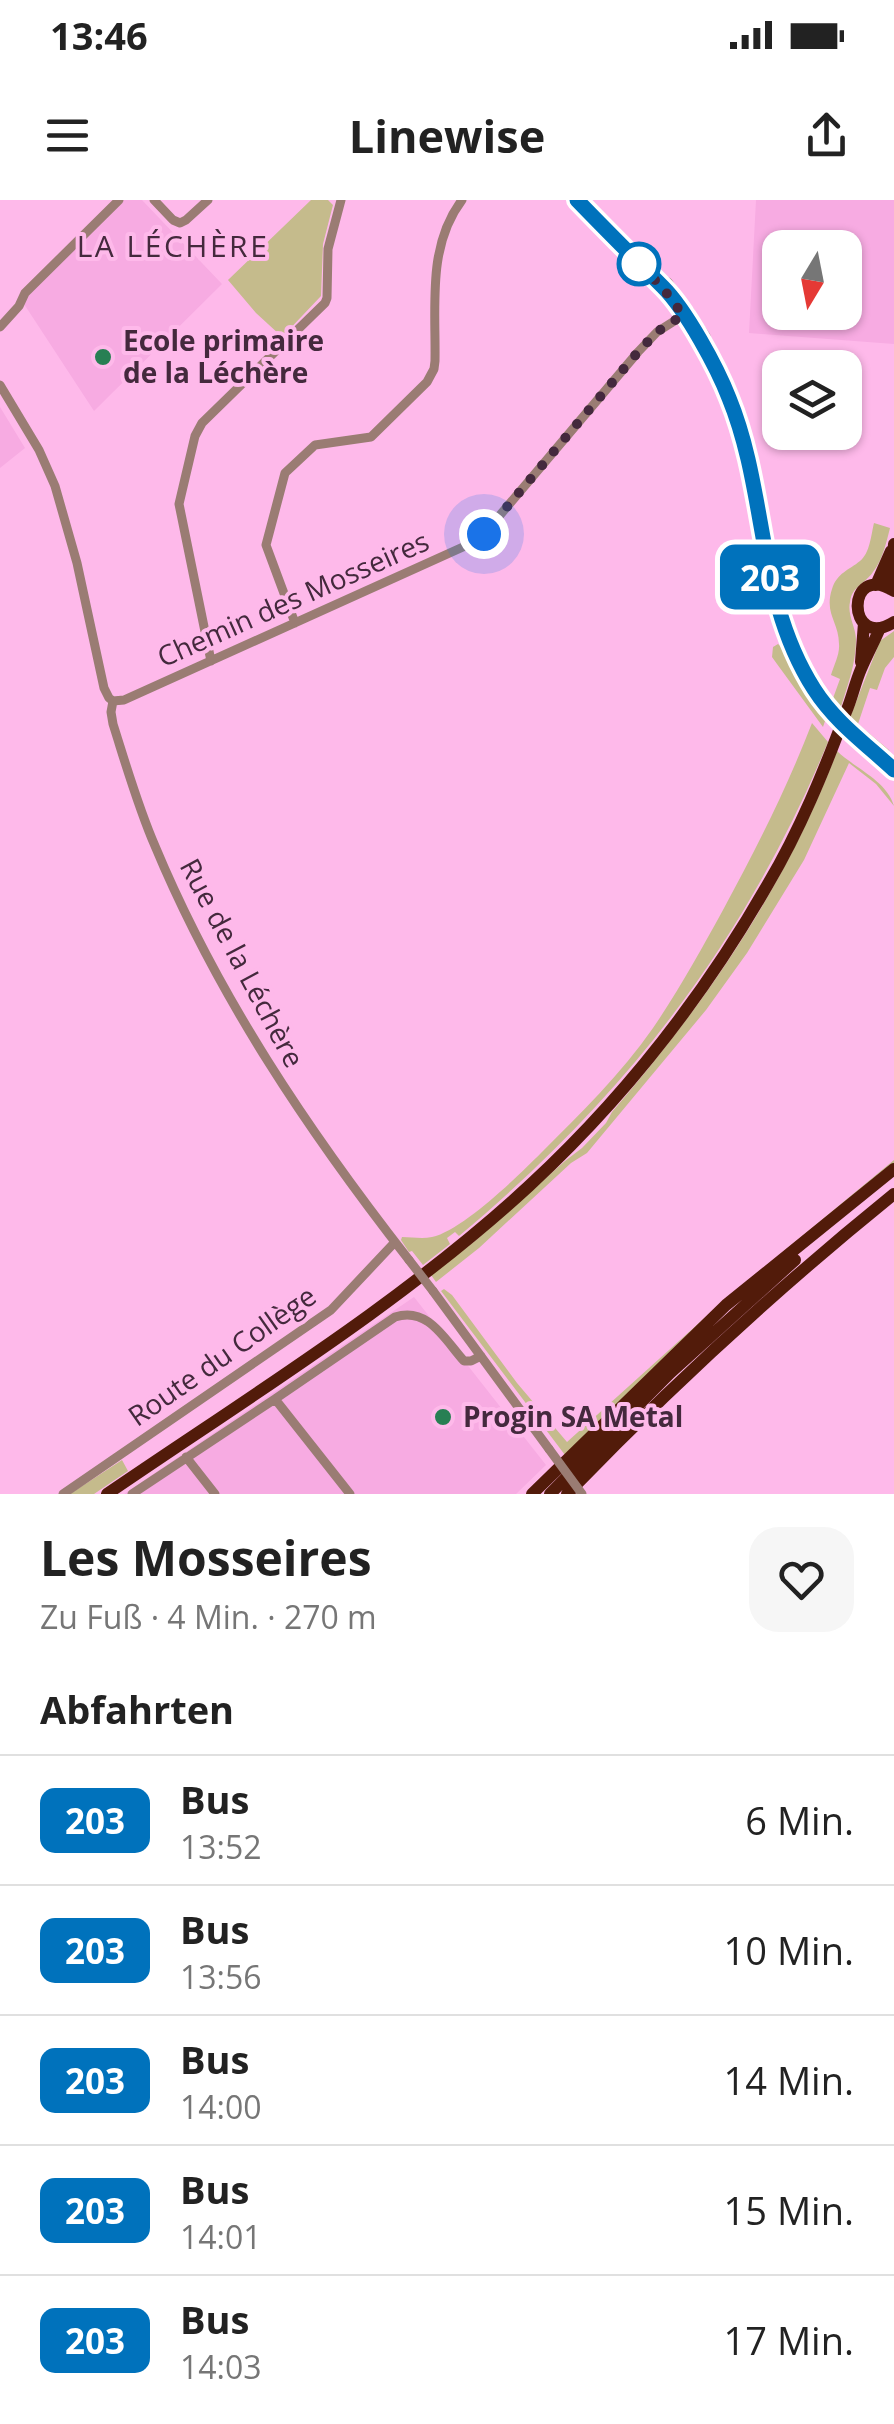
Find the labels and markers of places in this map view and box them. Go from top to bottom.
unlabelled marker [618,243,660,285]
place label: Ecole primaire de la Léchère [123,321,324,391]
marker: Ecole primaire de la Léchère [92,346,114,368]
place label: Progin SA Metal [463,1397,683,1435]
marker: Progin SA Metal [432,1406,454,1428]

